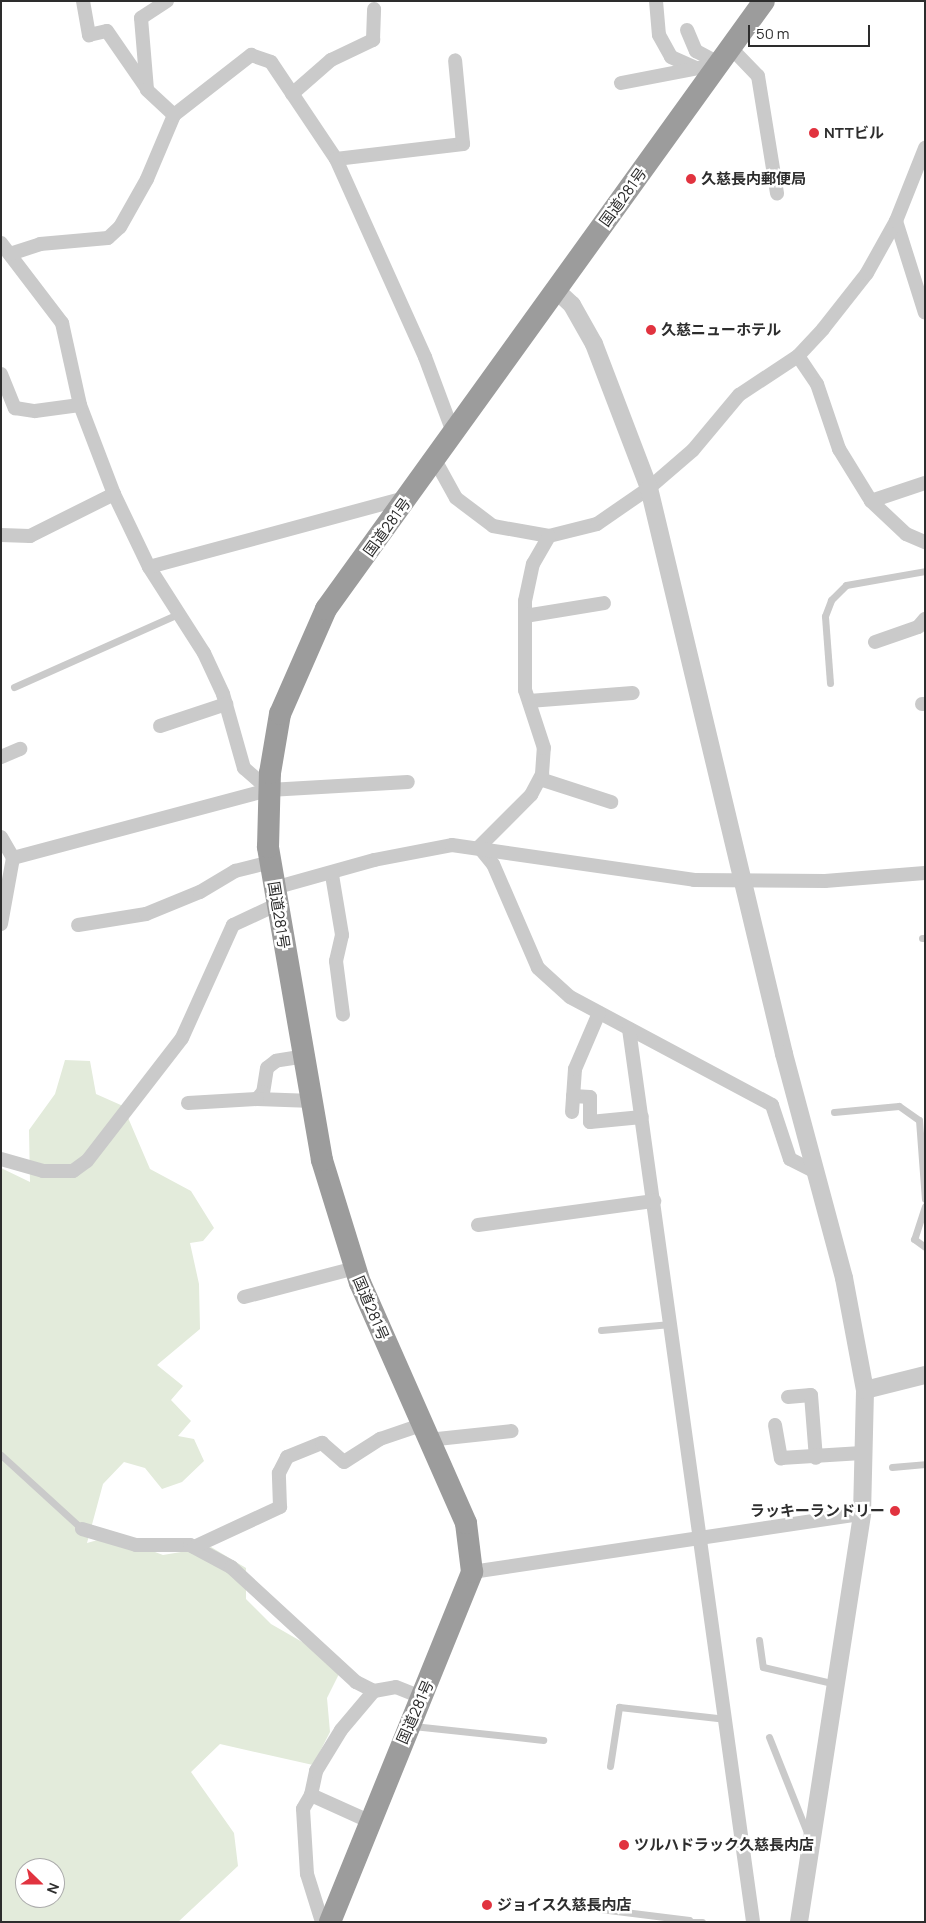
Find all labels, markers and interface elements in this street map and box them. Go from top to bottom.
scale bar [751,15,874,47]
text: 50 m [756,23,790,44]
place label: NTTビル [824,124,884,142]
marker: NTTビル [808,127,820,139]
street label: 国道281号 [596,164,650,230]
place label: 久慈長内郵便局 [701,170,806,188]
marker: 久慈長内郵便局 [685,173,697,185]
place label: 久慈ニューホテル [661,321,781,339]
marker: 久慈ニューホテル [645,324,657,336]
street label: 国道281号 [360,494,414,560]
street label: 国道281号 [265,880,293,950]
street label: 国道281号 [349,1273,393,1343]
place label: ラッキーランドリー [750,1502,885,1520]
marker: ラッキーランドリー [889,1505,901,1517]
street label: 国道281号 [393,1677,437,1747]
place label: ツルハドラック久慈長内店 [634,1836,814,1854]
marker: ツルハドラック久慈長内店 [618,1839,630,1851]
north arrow [15,1858,65,1908]
text: N [43,1880,64,1897]
place label: ジョイス久慈長内店 [497,1896,632,1914]
marker: ジョイス久慈長内店 [481,1899,493,1911]

